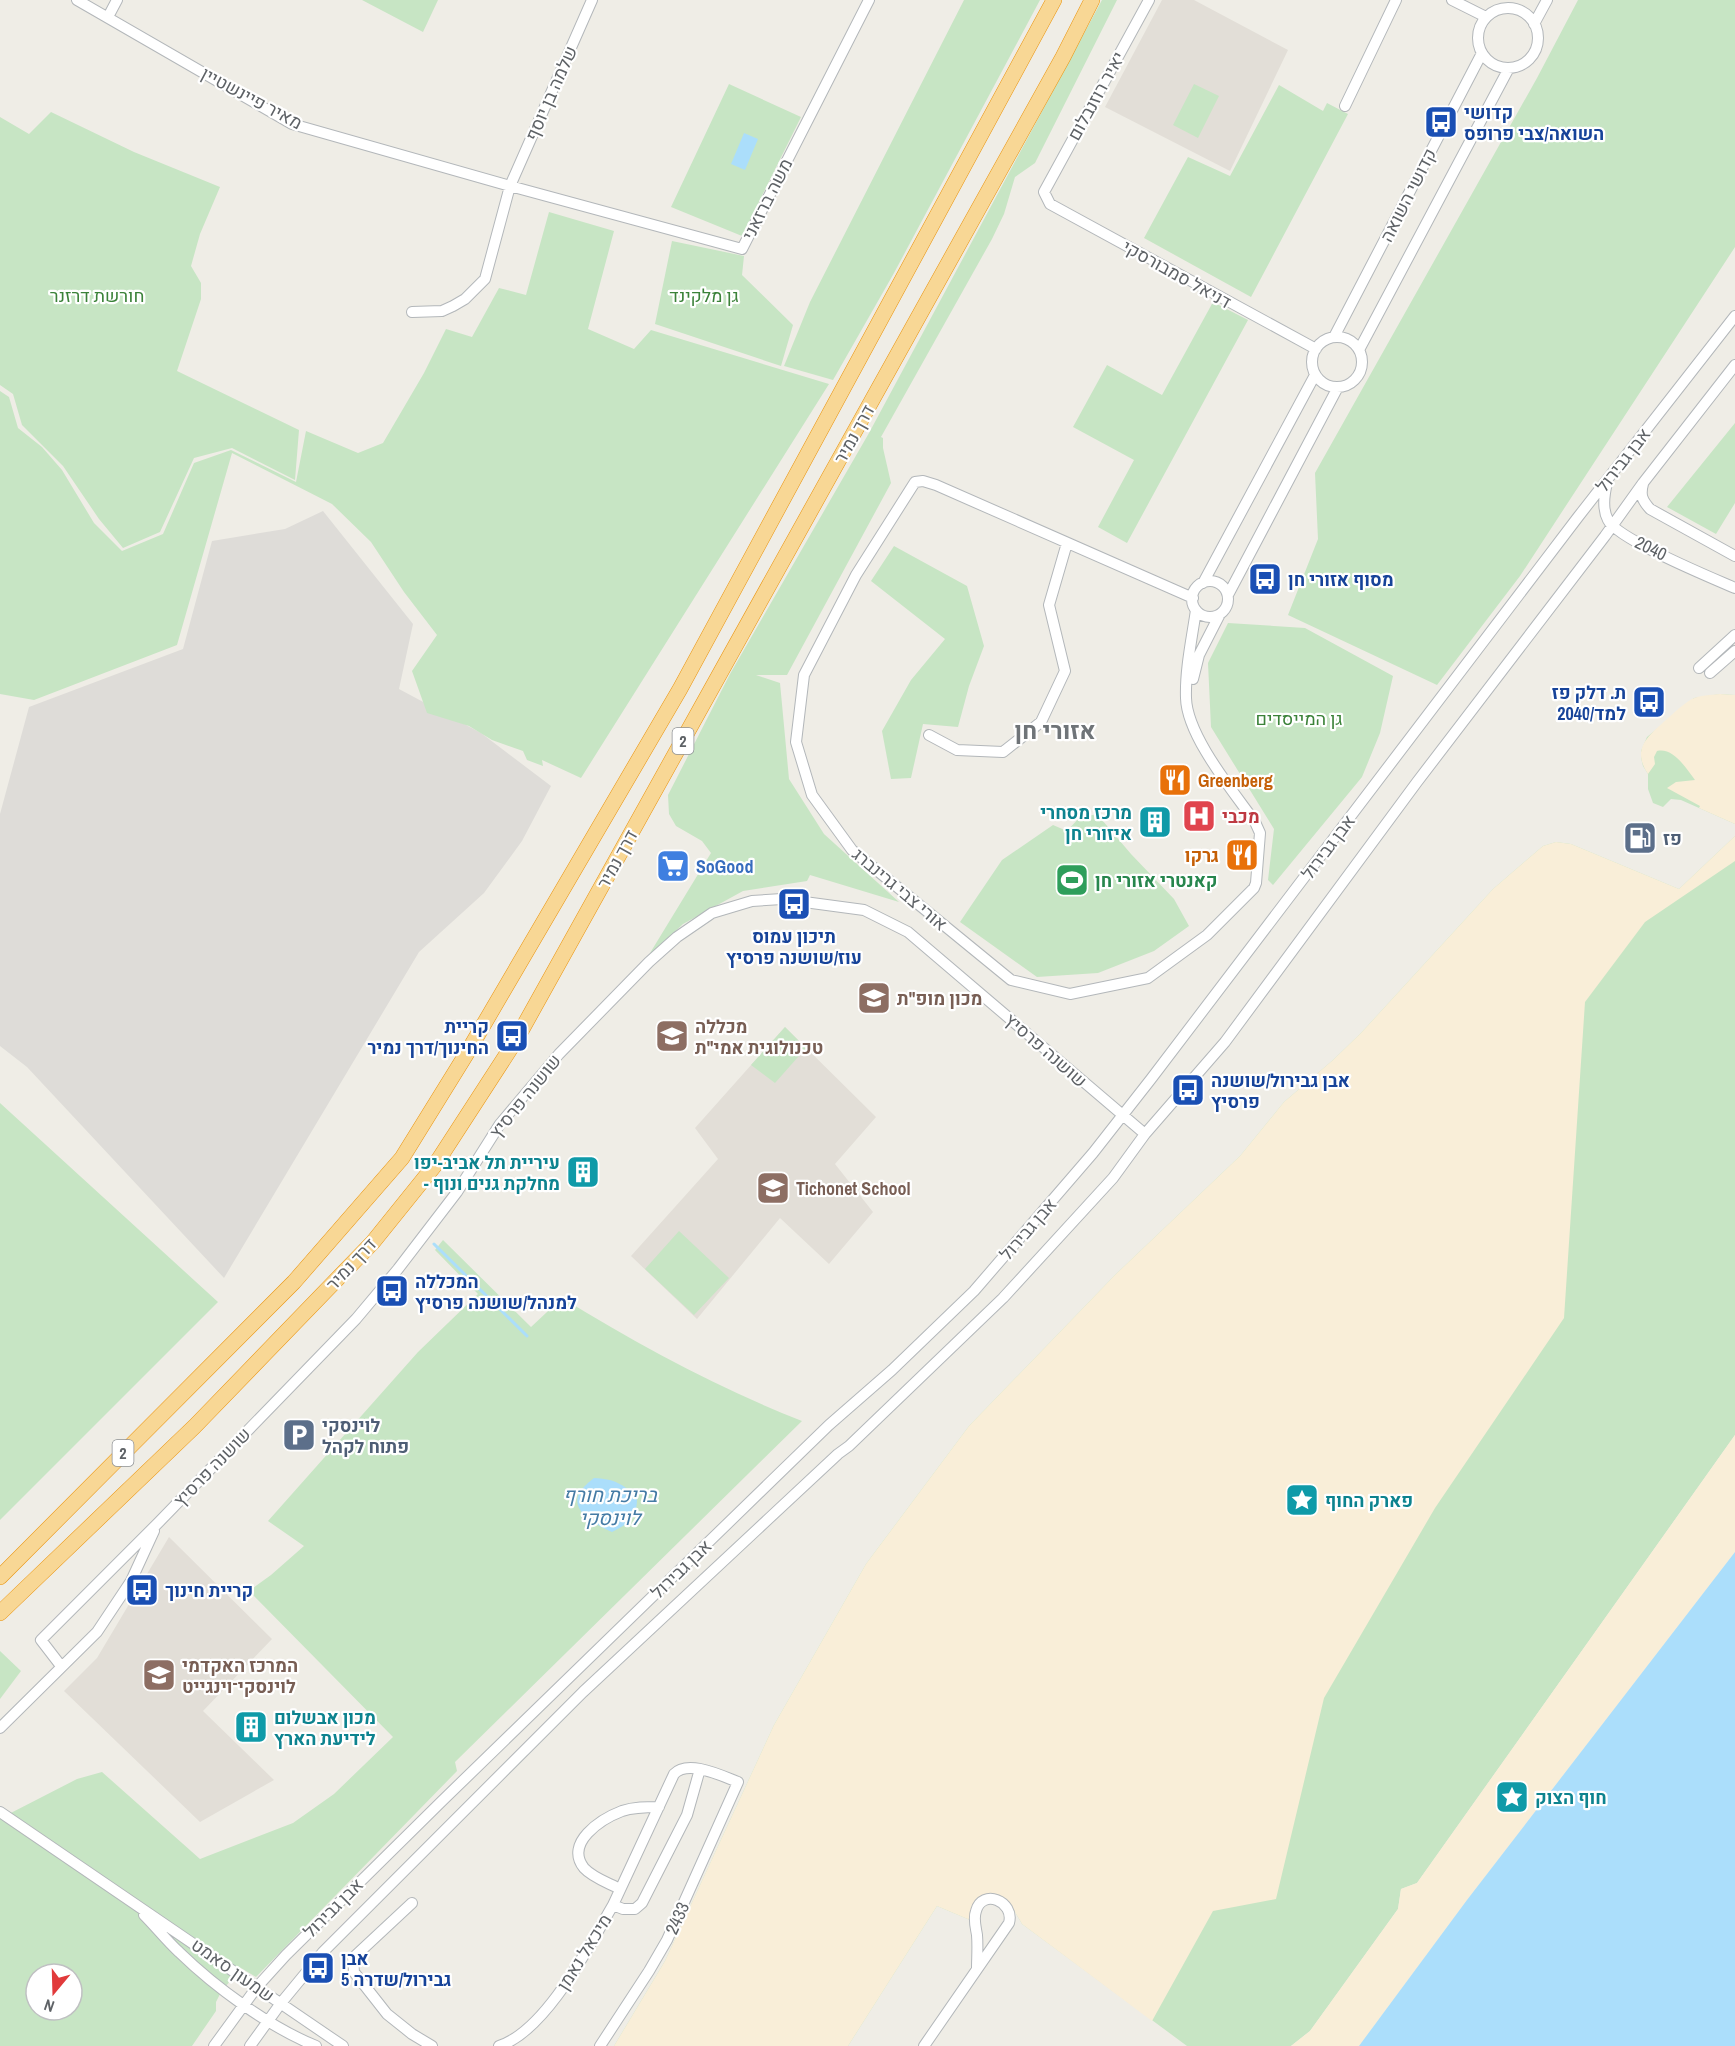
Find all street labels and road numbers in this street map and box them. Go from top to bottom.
street label: שלמה בן יוסף [519,42,583,144]
street label: יאיר רוזנבלום [1061,47,1131,145]
street label: מאיר פיינשטיין [197,61,307,135]
street label: קדושי השואה [1374,144,1442,246]
street label: משה ברזאני [736,154,798,244]
street label: דניאל סמבורסקי [1118,234,1236,314]
street label: דרך נמיר [828,400,880,468]
street label: אבן גבירול [1590,423,1656,497]
street label: 2040 [1631,530,1671,566]
road number: 2 [672,728,694,754]
street label: אבן גבירול [1295,809,1361,885]
street label: דרך נמיר [591,825,643,893]
street label: אורי צבי גרינברג [847,842,953,936]
street label: שושנה פרסיץ [999,1007,1093,1093]
street label: שושנה פרסיץ [483,1049,567,1143]
street label: אבן גבירול [994,1192,1062,1266]
street label: דרך נמיר [320,1232,382,1296]
street label: שושנה פרסיץ [168,1422,256,1512]
road number: 2 [112,1440,134,1466]
street label: אבן גבירול [645,1534,717,1604]
street label: אבן גבירול [297,1872,369,1944]
street label: 2433 [659,1898,695,1938]
street label: מיכאל נאמן [551,1909,617,1995]
street label: שמעון סאמט [186,1932,280,2008]

